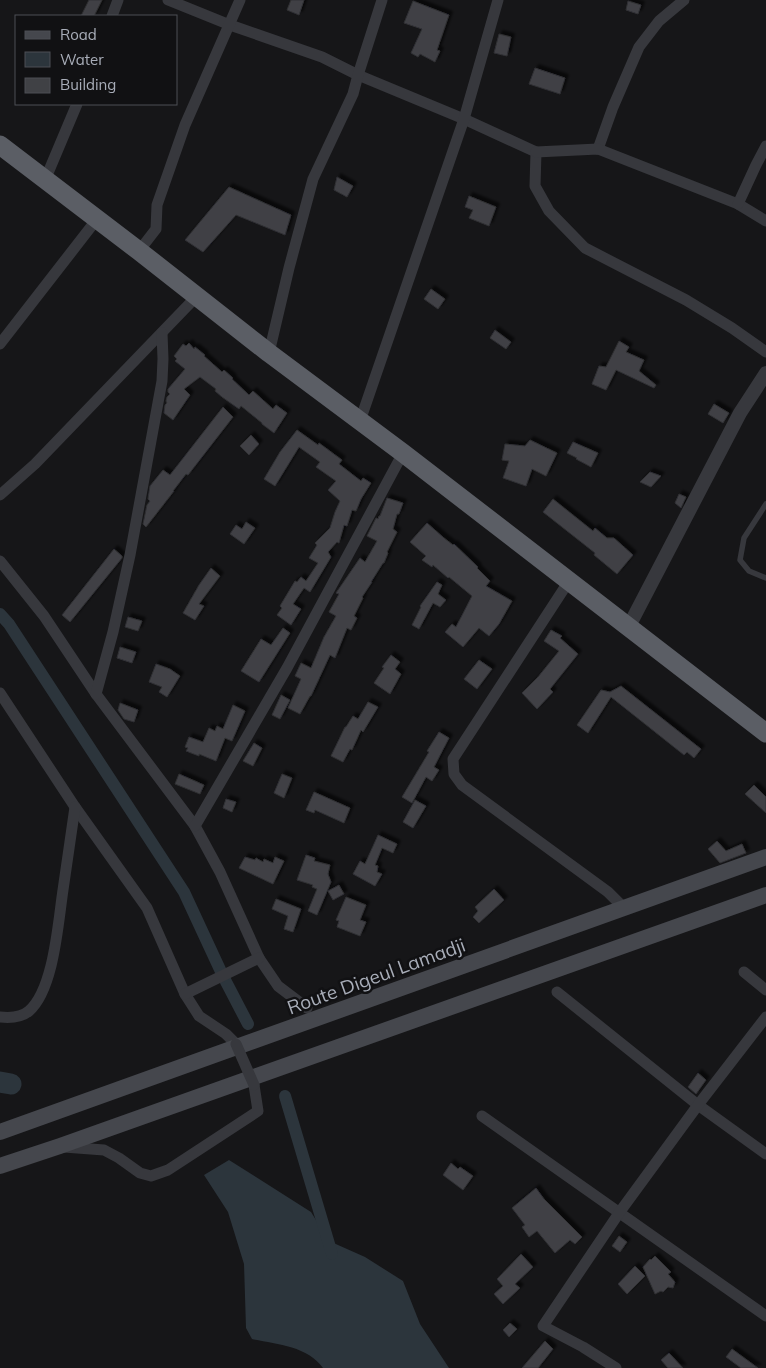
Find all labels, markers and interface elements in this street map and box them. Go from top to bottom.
legend [15,15,178,105]
text: Road [60,25,97,44]
text: Water [60,50,104,69]
text: Building [60,75,116,94]
street label: Route Digeul Lamadji [284,933,468,1019]

